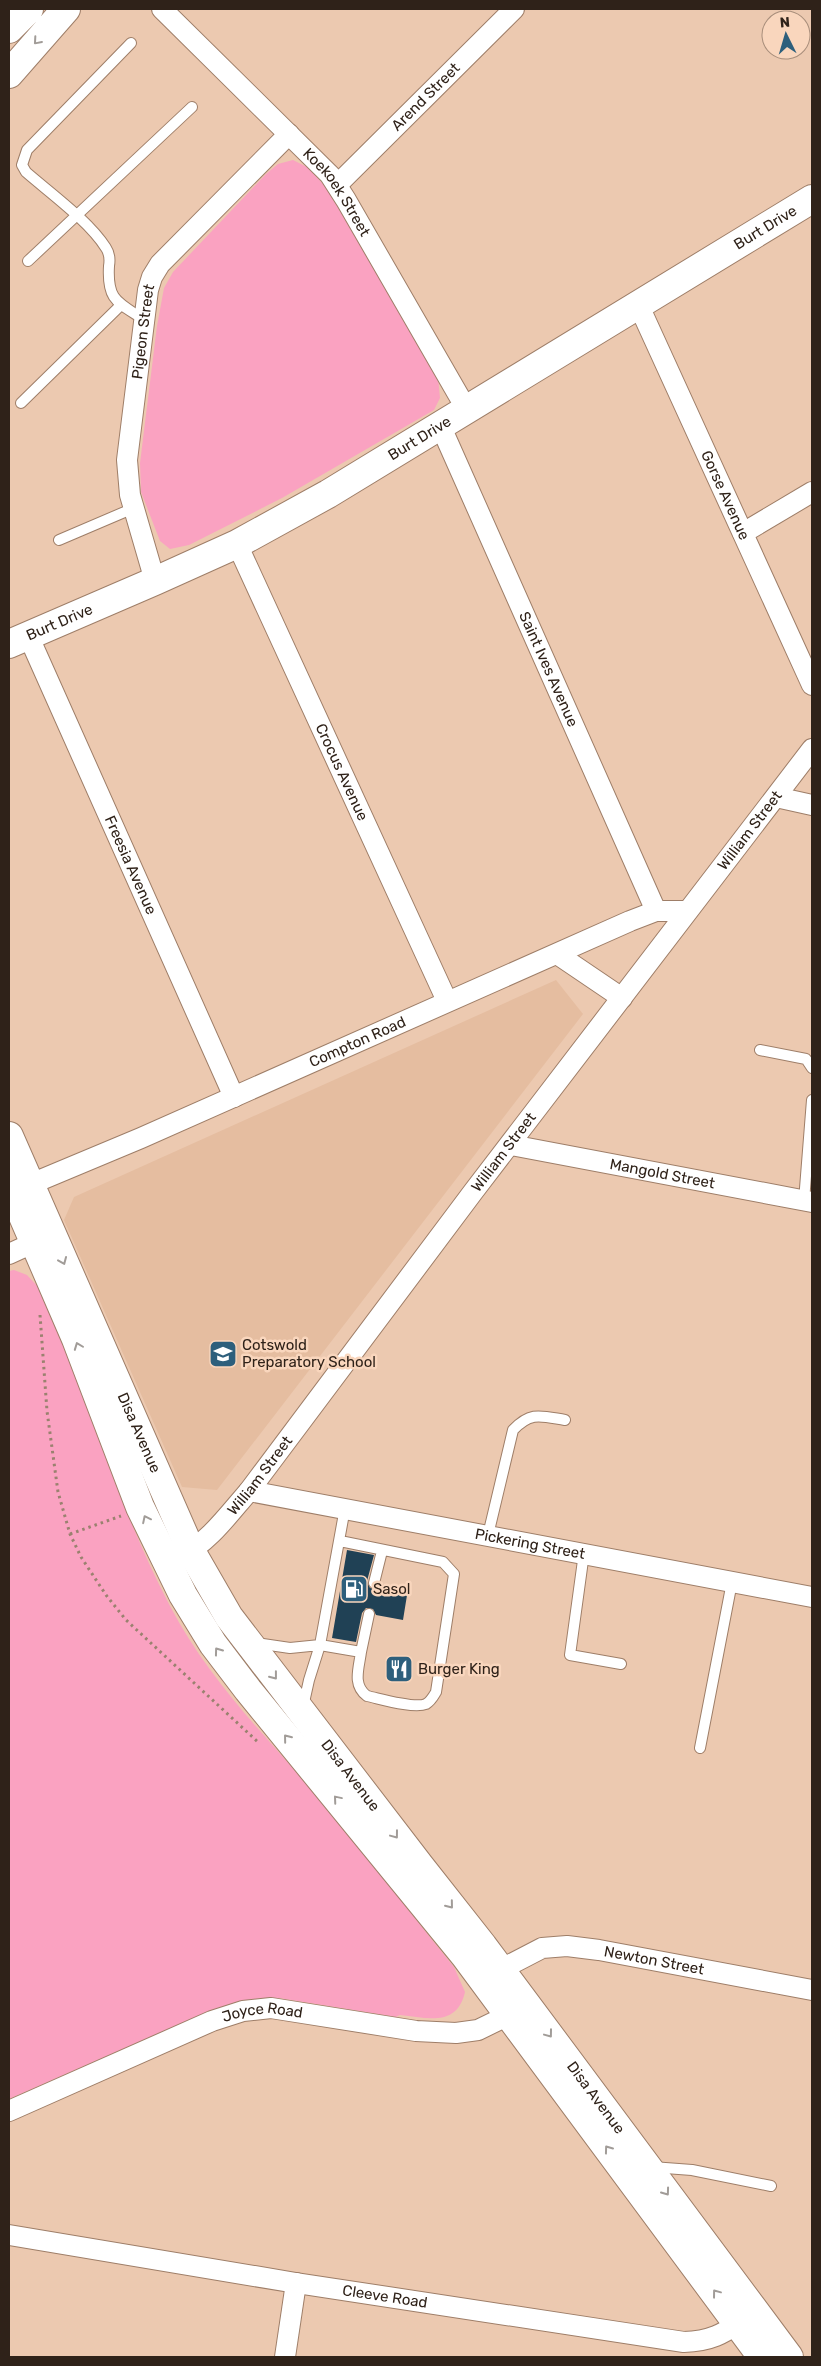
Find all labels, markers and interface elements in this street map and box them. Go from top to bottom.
north arrow [761,10,811,60]
text: N [779,14,791,31]
one-way arrow [34,36,43,45]
street label: Arend Street [388,59,464,135]
street label: Koekoek Street [299,144,374,240]
street label: Burt Drive [731,201,800,253]
street label: Pigeon Street [128,282,158,380]
street label: Burt Drive [385,412,454,464]
street label: Gorse Avenue [697,448,754,543]
street label: Burt Drive [24,600,95,644]
street label: Saint Ives Avenue [515,609,582,729]
street label: Crocus Avenue [312,721,372,824]
street label: William Street [714,787,786,874]
street label: Freesia Avenue [101,813,161,917]
street label: Compton Road [306,1013,408,1071]
street label: William Street [467,1109,540,1195]
street label: Mangold Street [608,1155,716,1192]
one-way arrow [56,1256,67,1265]
place label: Cotswold Preparatory School [242,1336,376,1371]
school or university icon: Cotswold Preparatory School [208,1339,238,1369]
one-way arrow [74,1342,85,1351]
street label: Disa Avenue [114,1390,165,1476]
street label: William Street [224,1432,296,1519]
one-way arrow [142,1515,152,1524]
street label: Pickering Street [473,1525,587,1563]
fuel station icon: Sasol [339,1574,369,1604]
place label: Sasol [373,1580,411,1598]
one-way arrow [215,1647,224,1657]
restaurant icon: Burger King [384,1654,414,1684]
place label: Burger King [418,1660,500,1678]
one-way arrow [268,1670,276,1679]
one-way arrow [283,1734,292,1743]
street label: Disa Avenue [317,1736,384,1815]
one-way arrow [334,1795,343,1804]
one-way arrow [390,1829,399,1838]
one-way arrow [445,1899,454,1908]
street label: Newton Street [603,1942,706,1979]
street label: Joyce Road [220,1999,304,2026]
one-way arrow [543,2028,552,2038]
street label: Disa Avenue [563,2058,629,2137]
one-way arrow [606,2146,614,2155]
one-way arrow [661,2186,669,2195]
street label: Cleeve Road [341,2281,429,2312]
one-way arrow [713,2290,722,2299]

